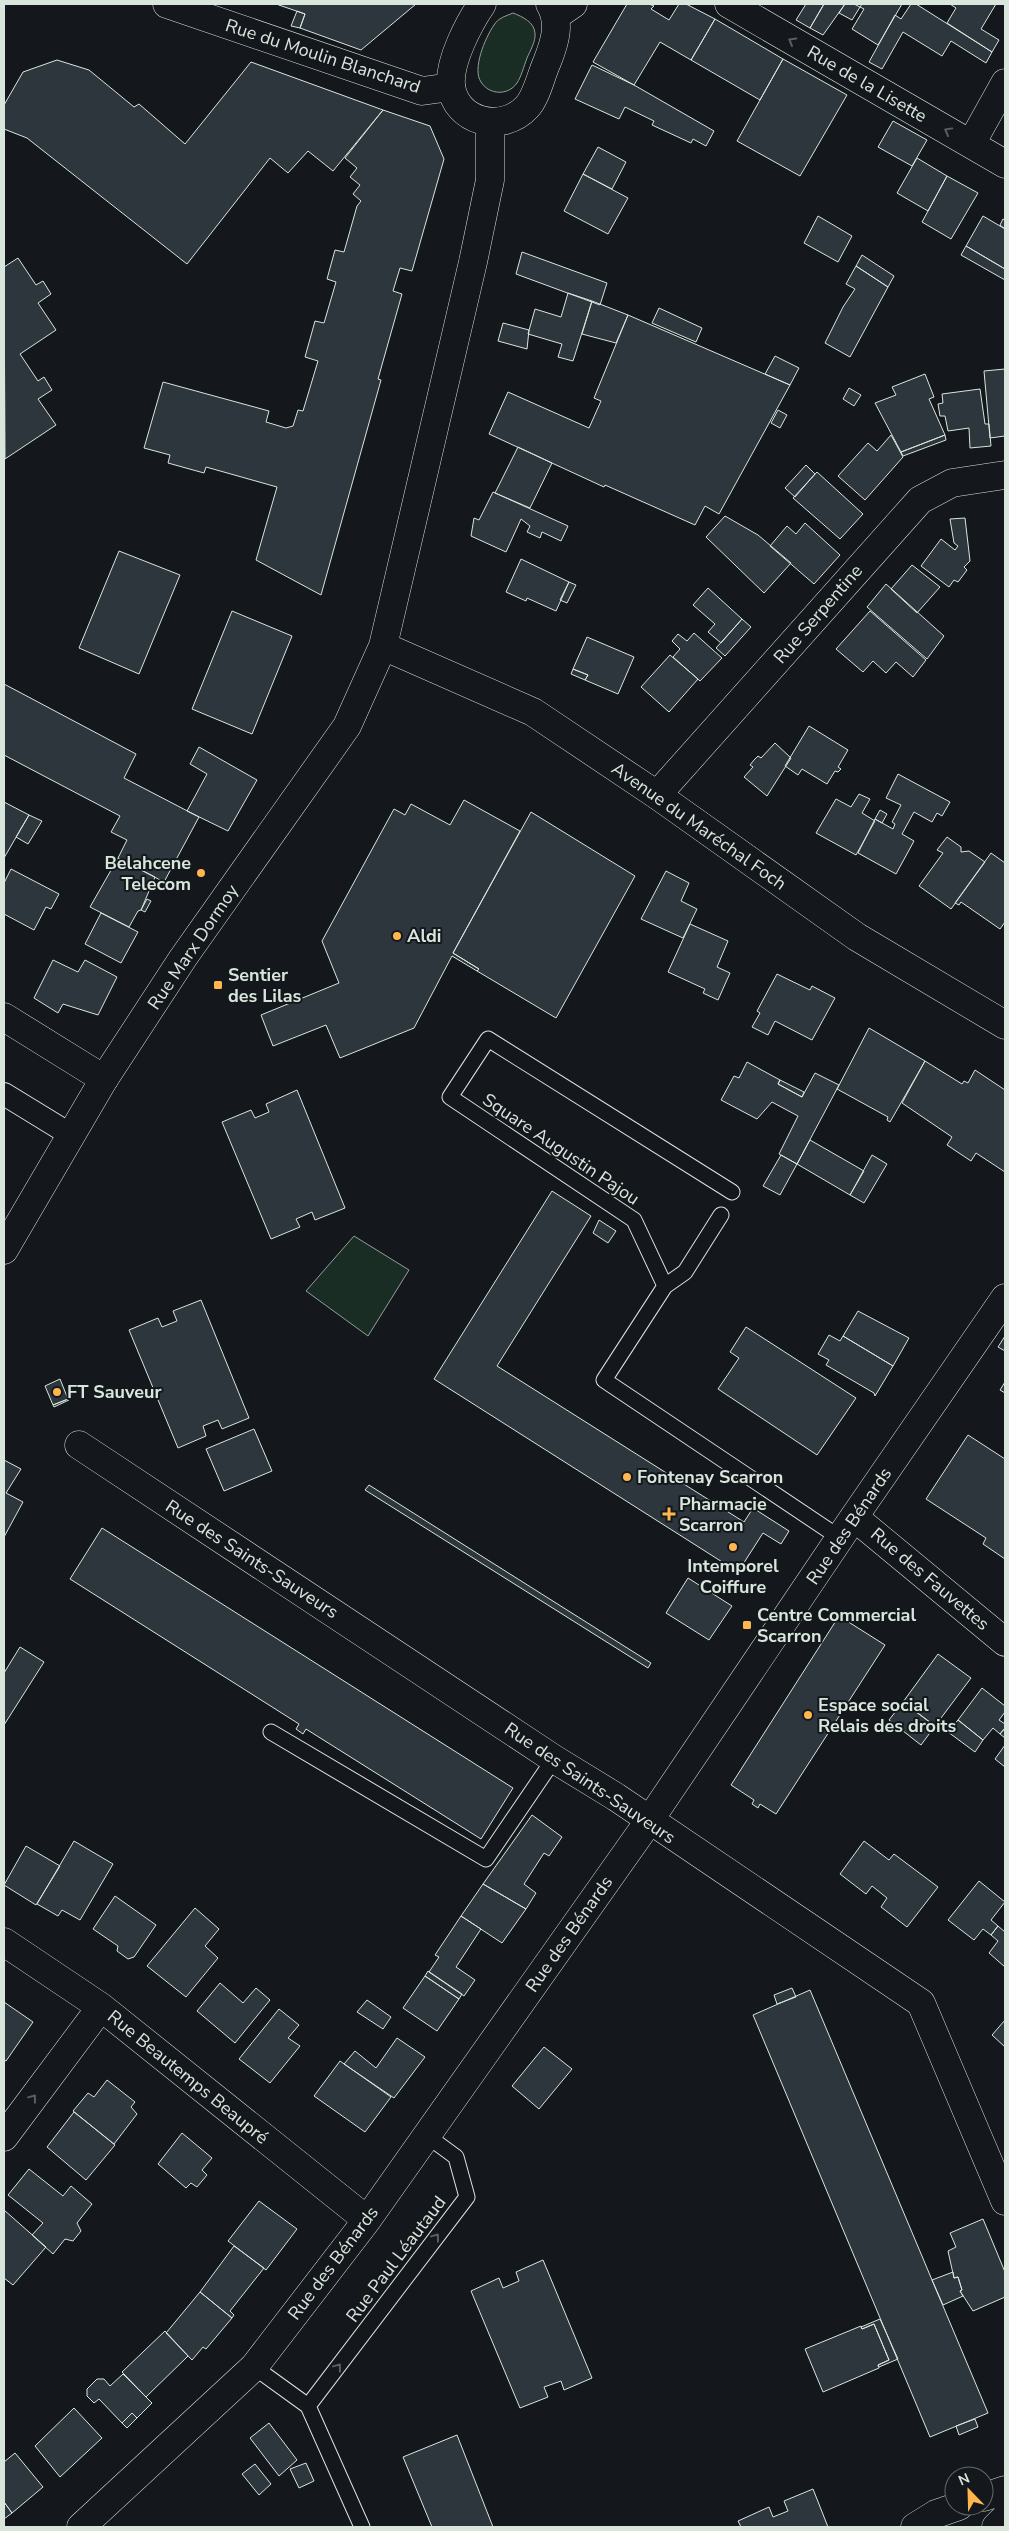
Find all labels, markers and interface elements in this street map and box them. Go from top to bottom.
street label: Rue du Moulin Blanchard [222,13,424,99]
one-way arrow [789,37,798,47]
street label: Rue de la Lisette [803,40,931,128]
one-way arrow [944,128,953,138]
street label: Rue Serpentine [768,559,868,669]
street label: Avenue du Maréchal Foch [607,756,791,896]
place label: Belahcene Telecom [104,851,191,896]
marker: Belahcene Telecom [195,867,207,879]
street label: Rue Marx Dormoy [142,879,244,1014]
place label: Aldi [407,924,441,948]
marker: Aldi [391,930,403,942]
place label: Sentier des Lilas [228,963,301,1008]
marker: Sentier des Lilas [212,979,224,991]
street label: Square Augustin Pajou [478,1088,644,1210]
place label: FT Sauveur [67,1380,161,1404]
marker: FT Sauveur [51,1386,63,1398]
street label: Rue des Bénards [801,1463,897,1589]
place label: Fontenay Scarron [637,1465,783,1489]
marker: Fontenay Scarron [621,1471,633,1483]
place label: Pharmacie Scarron [679,1492,767,1537]
street label: Rue des Saints-Sauveurs [161,1494,343,1624]
marker: Pharmacie Scarron [663,1508,675,1520]
street label: Rue des Fauvettes [866,1522,994,1636]
marker: Intemporel Coiffure [727,1541,739,1553]
place label: Intemporel Coiffure [687,1554,779,1599]
place label: Centre Commercial Scarron [757,1603,916,1648]
marker: Centre Commercial Scarron [741,1619,753,1631]
place label: Espace social Relais des droits [818,1693,956,1738]
marker: Espace social Relais des droits [802,1709,814,1721]
street label: Rue des Saints-Sauveurs [500,1717,680,1849]
street label: Rue des Bénards [520,1871,618,1997]
street label: Rue Beautemps Beaupré [103,2005,273,2149]
one-way arrow [27,2094,36,2104]
street label: Rue Paul Léautaud [341,2191,451,2327]
street label: Rue des Bénards [282,2201,384,2325]
one-way arrow [430,2233,439,2243]
one-way arrow [332,2364,340,2373]
north arrow [944,2466,994,2516]
text: N [956,2469,973,2490]

